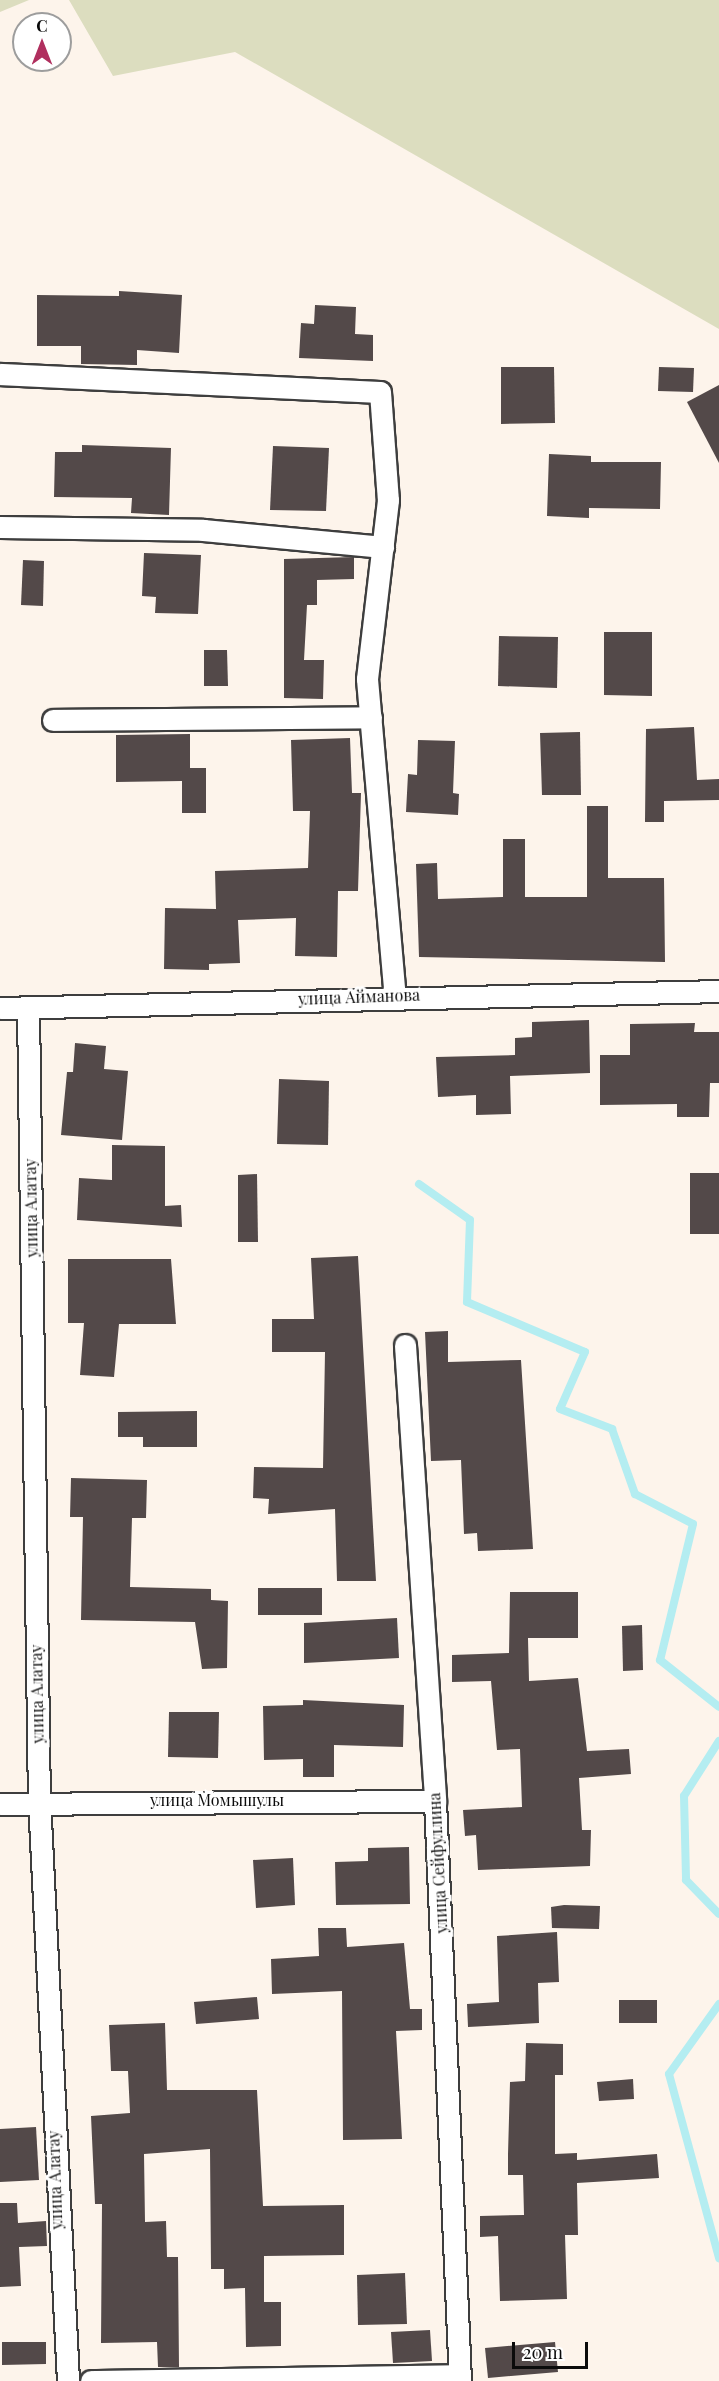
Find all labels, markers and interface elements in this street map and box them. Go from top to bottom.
north arrow [12,12,72,72]
text: С [36,15,48,36]
street label: улица Айманова [298,985,420,1009]
street label: улица Алатау [21,1158,41,1258]
street label: улица Алатау [27,1644,47,1744]
street label: улица Момышулы [150,1790,284,1810]
street label: улица Сейфуллина [425,1792,451,1934]
street label: улица Алатау [44,2130,66,2230]
scale bar [515,2330,592,2368]
text: 20 m [523,2340,563,2364]

